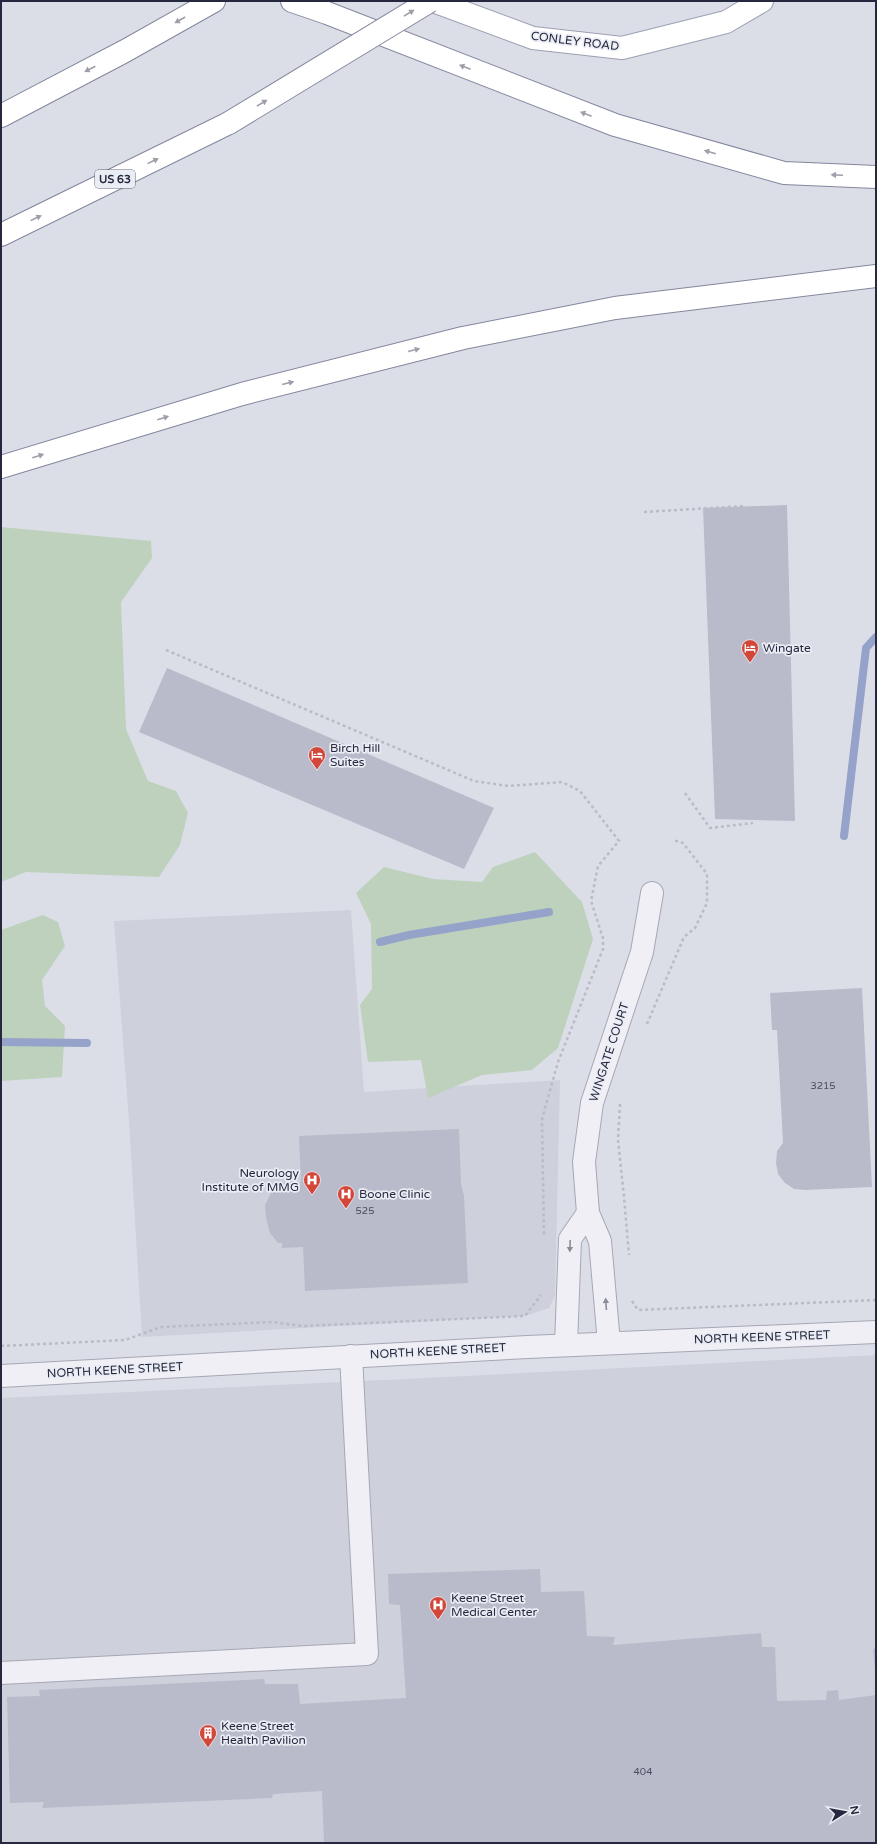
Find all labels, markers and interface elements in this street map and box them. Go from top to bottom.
one-way arrow [403,10,415,17]
one-way arrow [174,17,186,24]
street label: CONLEY ROAD [530,29,620,53]
one-way arrow [458,63,470,69]
one-way arrow [85,66,96,73]
one-way arrow [256,99,268,106]
one-way arrow [579,110,591,116]
one-way arrow [704,149,716,155]
one-way arrow [147,158,158,164]
road number: US 63 [95,170,135,188]
one-way arrow [831,172,843,179]
one-way arrow [30,215,42,221]
one-way arrow [408,347,420,353]
one-way arrow [282,379,294,385]
one-way arrow [157,415,169,421]
one-way arrow [33,453,45,459]
hotel icon: Wingate [740,638,760,663]
place label: Wingate [763,641,811,655]
place label: Birch Hill Suites [330,741,380,769]
hotel icon: Birch Hill Suites [307,745,327,770]
street label: WINGATE COURT [586,1000,632,1103]
house number: 3215 [810,1080,836,1092]
place label: Neurology Institute of MMG [202,1166,300,1194]
hospital icon: Neurology Institute of MMG [302,1170,322,1195]
hospital icon: Boone Clinic [336,1184,356,1209]
place label: Boone Clinic [359,1187,430,1201]
house number: 525 [356,1205,374,1217]
one-way arrow [566,1240,573,1252]
one-way arrow [603,1298,610,1310]
street label: NORTH KEENE STREET [693,1328,831,1346]
street label: NORTH KEENE STREET [369,1340,507,1362]
street label: NORTH KEENE STREET [46,1359,184,1381]
place label: Keene Street Medical Center [451,1591,537,1619]
hospital icon: Keene Street Medical Center [428,1595,448,1620]
place label: Keene Street Health Pavilion [221,1719,306,1747]
building icon: Keene Street Health Pavilion [198,1723,218,1748]
house number: 404 [634,1766,652,1778]
north arrow [825,1792,865,1832]
text: N [847,1805,862,1816]

